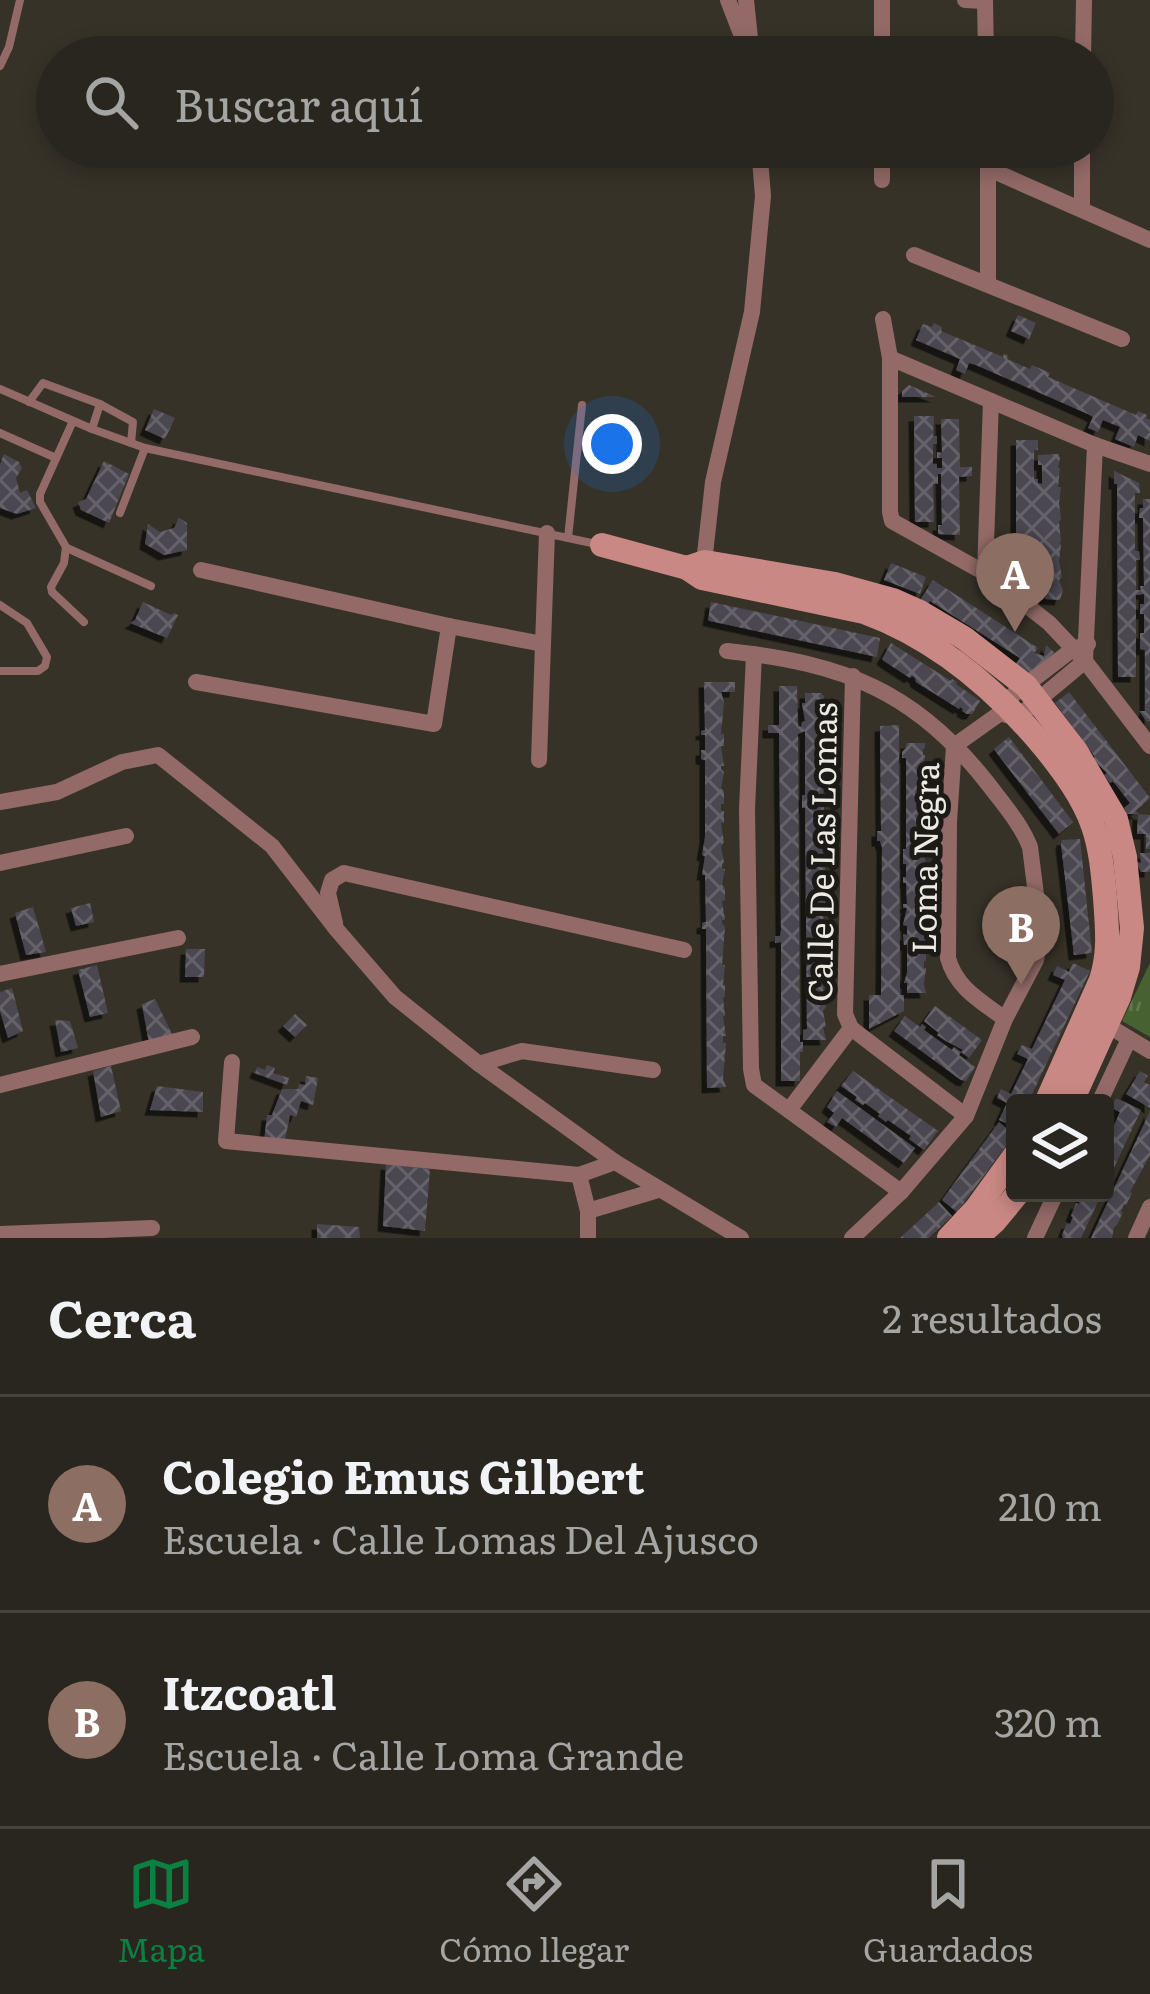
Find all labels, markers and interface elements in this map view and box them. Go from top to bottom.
search box [36,36,1114,168]
icon: search [78,69,144,135]
text: Buscar aquí [174,69,423,136]
your location [582,414,642,474]
pin: A [976,533,1054,632]
street label: Calle De Las Lomas [793,702,847,1002]
street label: Loma Negra [897,762,949,954]
pin: B [982,886,1060,985]
map controls [1006,1094,1114,1202]
button: layers [1006,1094,1114,1202]
text: Cerca [48,1278,196,1354]
text: 2 resultados [882,1287,1102,1345]
text: Colegio Emus Gilbert [162,1441,644,1508]
text: A [72,1475,102,1533]
text: 210 m [998,1475,1102,1533]
text: Escuela · Calle Lomas Del Ajusco [162,1508,759,1566]
text: Itzcoatl [162,1657,337,1724]
text: B [74,1691,100,1749]
text: 320 m [994,1691,1102,1749]
text: Escuela · Calle Loma Grande [162,1724,684,1782]
tab: Mapa [117,1851,205,1972]
tab: Cómo llegar [439,1851,629,1972]
tab: Guardados [863,1851,1033,1972]

